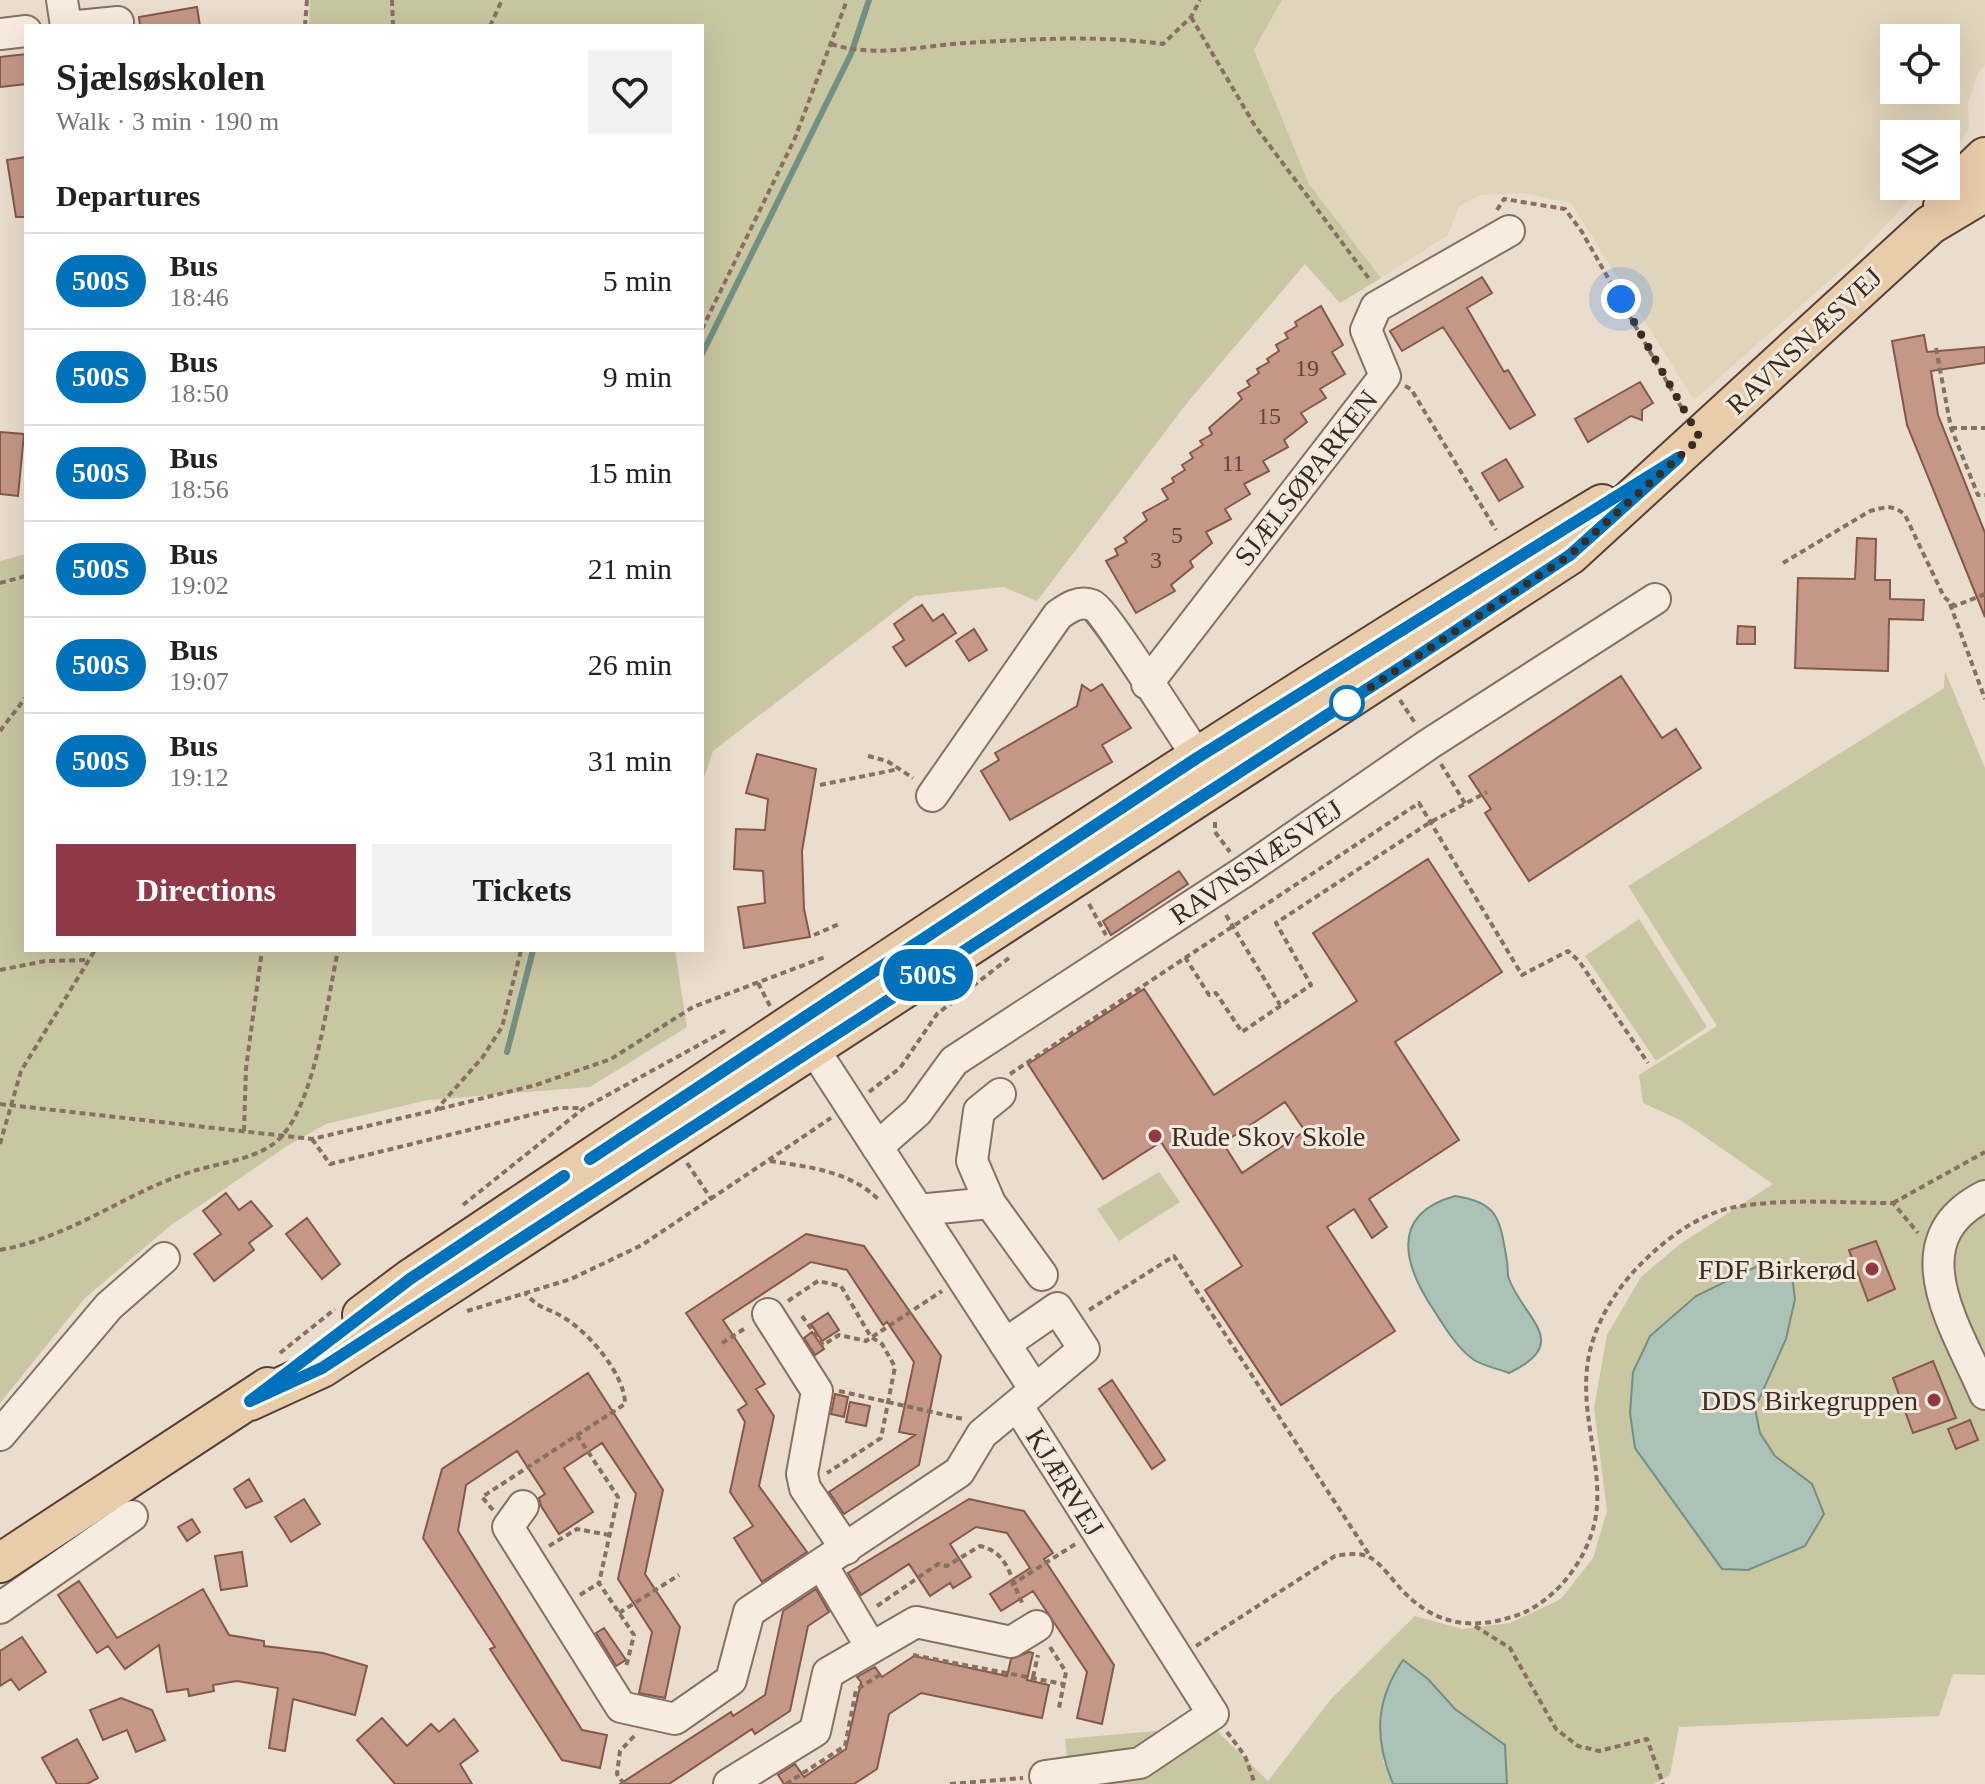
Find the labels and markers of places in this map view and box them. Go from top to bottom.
unlabelled marker [1330,686,1364,720]
place label: Rude Skov Skole [1171,1121,1365,1152]
marker: Rude Skov Skole [1146,1127,1164,1145]
place label: FDF Birkerød [1698,1254,1856,1285]
marker: FDF Birkerød [1863,1260,1881,1278]
place label: DDS Birkegruppen [1701,1385,1918,1416]
marker: DDS Birkegruppen [1925,1391,1943,1409]

